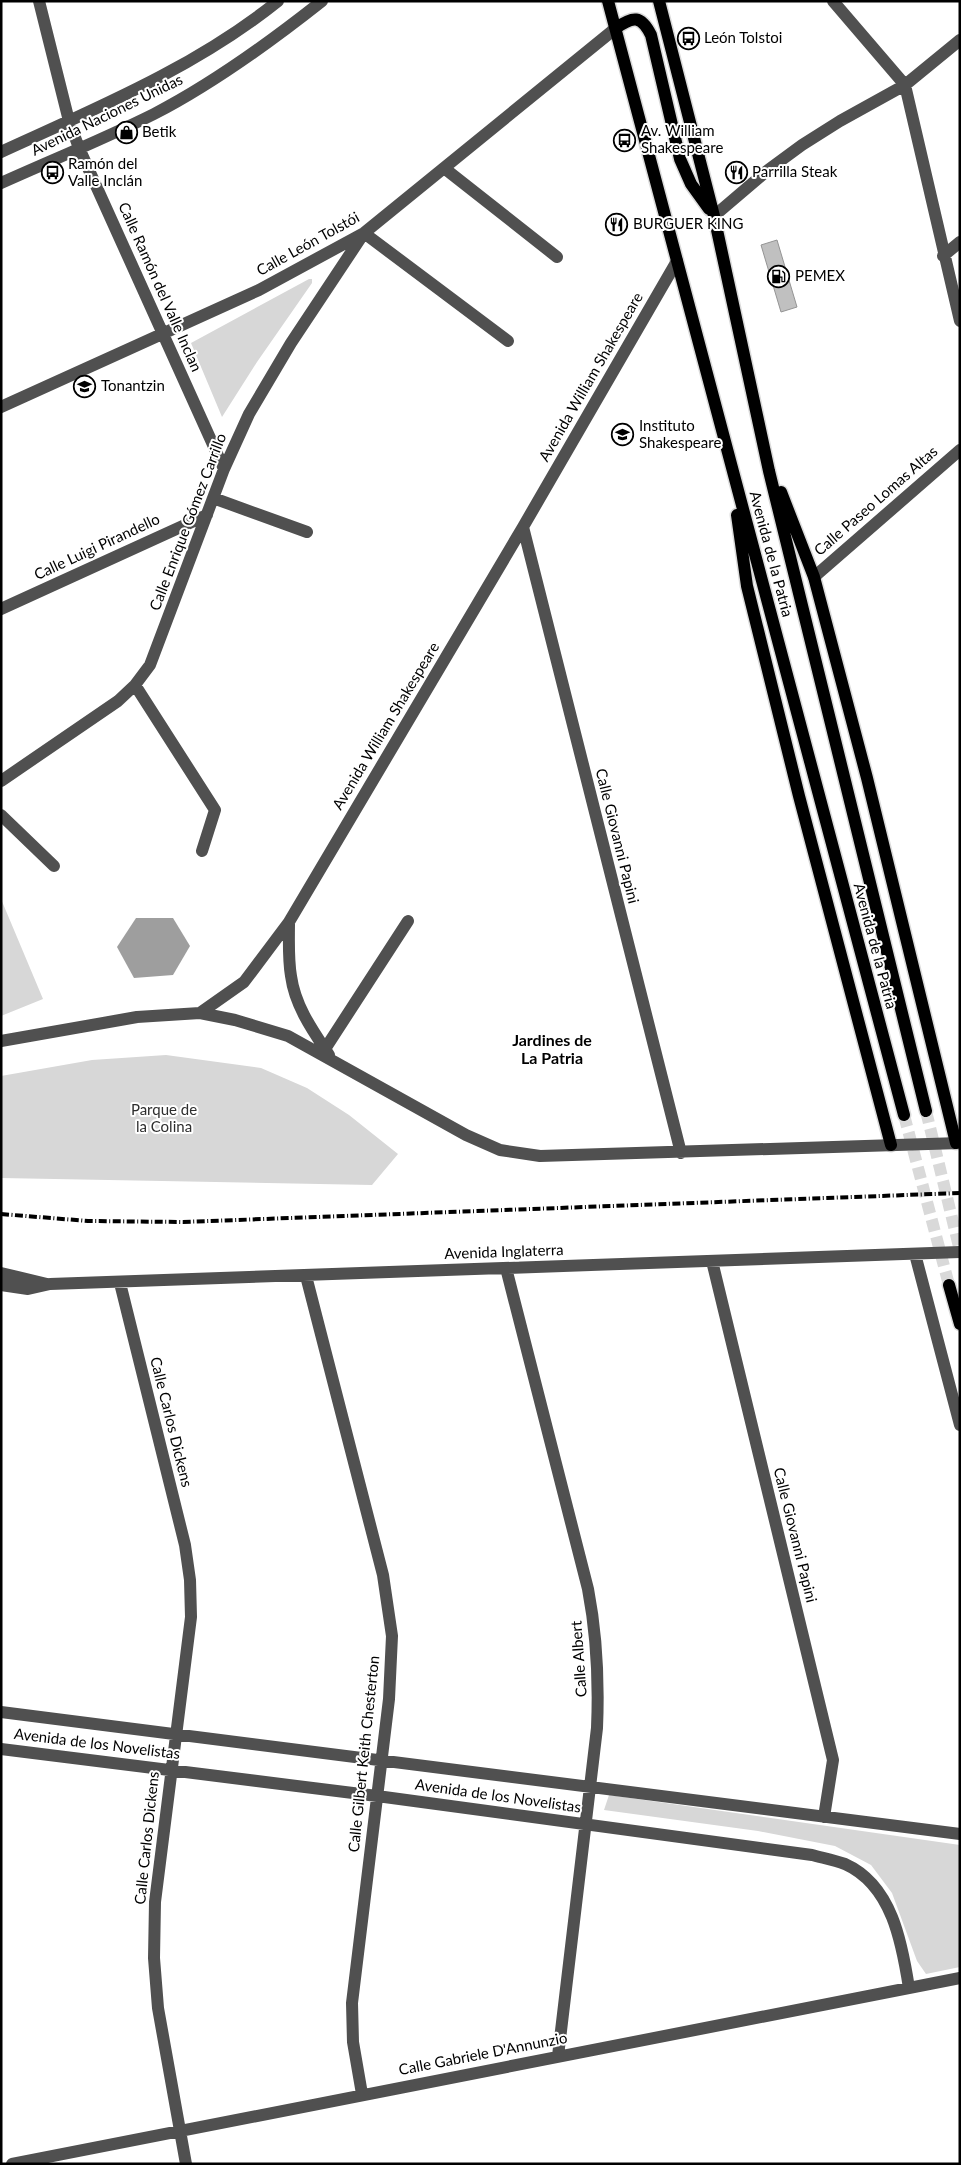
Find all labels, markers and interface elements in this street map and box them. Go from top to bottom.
bus stop icon: León Tolstoi [676,26,700,50]
place label: León Tolstoi [704,28,782,46]
street label: Avenida Naciones Unidas [28,70,185,159]
shop icon: Betik [114,120,138,144]
place label: Av. William Shakespeare [641,121,723,156]
place label: Betik [142,122,177,140]
bus stop icon: Av. William Shakespeare [613,128,637,152]
place label: Ramón del Valle Inclán [68,154,142,189]
restaurant icon: Parrilla Steak [724,160,748,184]
bus stop icon: Ramón del Valle Inclán [40,161,64,185]
place label: Parrilla Steak [752,162,838,180]
street label: Calle Ramón del Valle Inclan [115,199,206,374]
street label: Calle León Tolstói [253,207,362,279]
restaurant icon: BURGUER KING [605,212,629,236]
place label: BURGUER KING [633,214,744,232]
fuel station icon: PEMEX [767,264,791,288]
place label: PEMEX [795,266,845,284]
street label: Avenida William Shakespeare [534,289,646,464]
school or university icon: Tonantzin [73,374,97,398]
place label: Tonantzin [101,376,165,394]
place label: Instituto Shakespeare [639,416,721,451]
school or university icon: Instituto Shakespeare [611,423,635,447]
street label: Calle Enrique Gómez Carrillo [145,430,229,613]
street label: Calle Paseo Lomas Altas [810,442,941,559]
street label: Avenida de la Patria [746,489,797,619]
street label: Calle Luigi Pirandello [31,509,162,583]
street label: Avenida William Shakespeare [328,638,442,812]
street label: Calle Giovanni Papini [592,766,643,905]
street label: Avenida de la Patria [850,881,901,1011]
district label: Jardines de La Patria [512,1030,592,1067]
park label: Parque de la Colina [131,1100,197,1135]
street label: Avenida Inglaterra [444,1240,564,1262]
street label: Calle Carlos Dickens [147,1355,197,1489]
street label: Calle Giovanni Papini [770,1465,821,1604]
street label: Calle Albert [566,1620,590,1698]
street label: Calle Gilbert Keith Chesterton [344,1655,382,1853]
street label: Avenida de los Novelistas [13,1724,181,1762]
street label: Calle Carlos Dickens [130,1771,162,1905]
street label: Avenida de los Novelistas [414,1774,582,1816]
street label: Calle Gabriele D'Annunzio [397,2028,569,2078]

